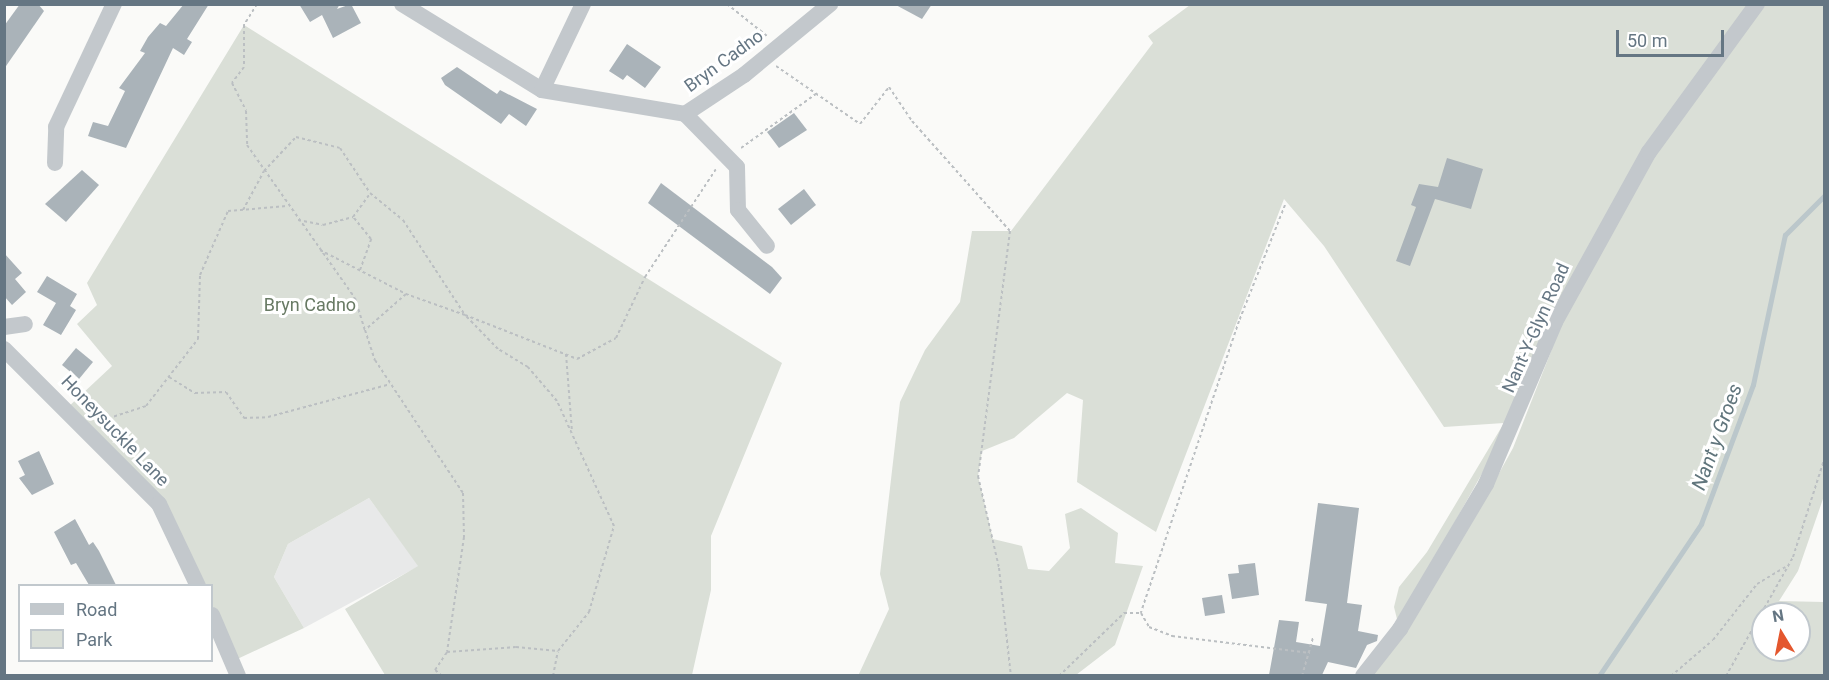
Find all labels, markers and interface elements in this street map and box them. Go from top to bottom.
scale bar [1619,18,1727,56]
street label: Bryn Cadno [680,25,768,97]
text: 50 m [1627,30,1667,51]
street label: Nant-Y-Glyn Road [1498,260,1574,396]
park label: Bryn Cadno [264,294,356,316]
street label: Honeysuckle Lane [56,371,174,491]
water label: Nant y Groes [1687,381,1747,493]
legend [18,584,213,662]
text: Road [76,599,117,620]
north arrow [1751,602,1811,662]
text: N [1771,605,1785,626]
text: Park [76,629,112,650]

